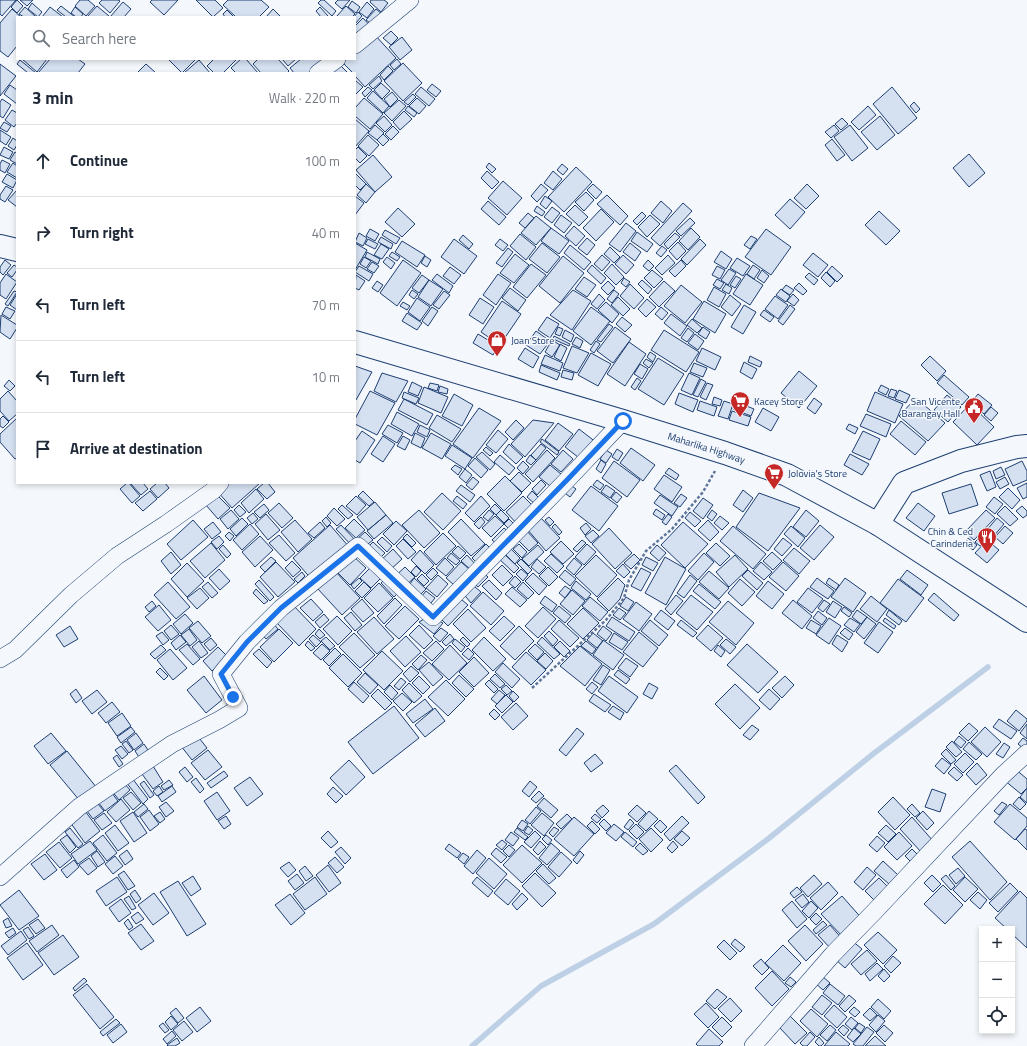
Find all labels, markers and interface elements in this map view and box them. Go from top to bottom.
search box [16,16,356,60]
icon: search [30,27,52,49]
text: Search here [62,27,136,50]
text: 3 min [32,85,73,111]
text: Walk · 220 m [269,88,340,108]
text: Continue [70,149,128,172]
icon: ahead [32,150,54,172]
text: 100 m [304,151,340,171]
text: Turn right [70,221,134,244]
icon: right [32,222,54,244]
text: 40 m [312,223,340,243]
text: Turn left [70,293,125,316]
icon: left [32,294,54,316]
text: 70 m [312,295,340,315]
shop icon: Joan Store [486,329,508,357]
place label: Joan Store [511,333,554,348]
text: Turn left [70,365,125,388]
icon: left [32,366,54,388]
text: 10 m [312,367,340,387]
supermarket icon: Kacey Store [729,390,751,418]
place label: Kacey Store [754,394,804,409]
place label: San Vicente Barangay Hall [901,394,960,421]
public building icon: San Vicente Barangay Hall [963,396,985,424]
route start [614,412,632,430]
street label: Maharlika Highway [666,428,747,468]
text: Arrive at destination [70,437,203,460]
icon: arrive [32,438,54,460]
supermarket icon: Jolovia's Store [763,462,785,490]
place label: Jolovia's Store [788,466,847,481]
place label: Chin & Ced Carinderia [928,524,973,551]
restaurant icon: Chin & Ced Carinderia [976,526,998,554]
route end [224,688,242,706]
map controls [979,926,1015,1034]
button: + [979,926,1015,962]
button: − [979,962,1015,998]
button: locate [979,998,1015,1034]

